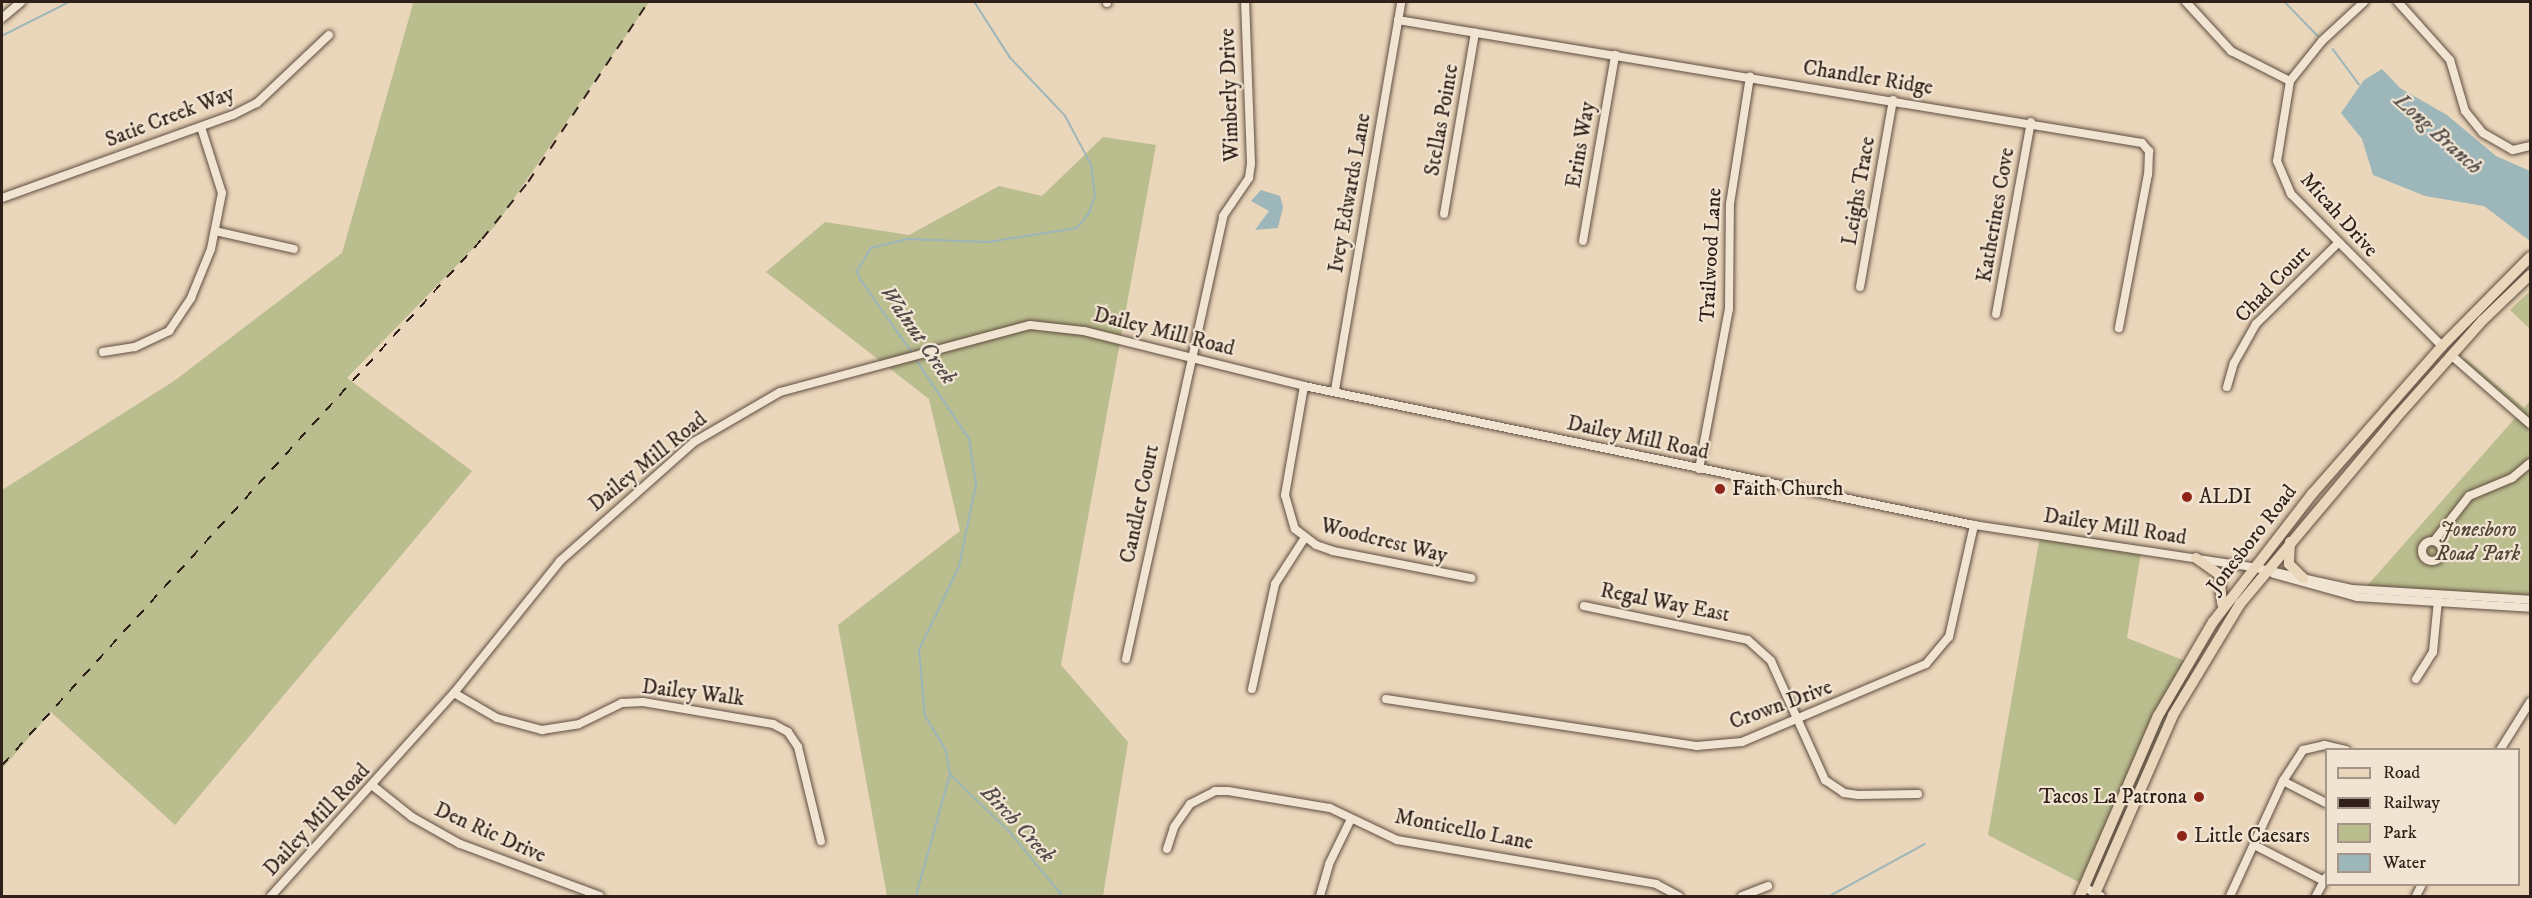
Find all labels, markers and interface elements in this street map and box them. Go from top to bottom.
street label: Wimberly Drive [1215,28,1245,162]
street label: Chandler Ridge [1801,55,1935,101]
street label: Stellas Pointe [1420,62,1464,178]
street label: Satie Creek Way [102,81,238,153]
water label: Long Branch [2388,88,2488,180]
street label: Erins Way [1561,100,1601,190]
street label: Ivey Edwards Lane [1324,111,1376,275]
street label: Leighs Trace [1837,135,1881,247]
street label: Katherines Cove [1972,146,2020,284]
street label: Micah Drive [2295,168,2383,262]
street label: Trailwood Lane [1695,187,1727,323]
street label: Chad Court [2230,240,2316,328]
water label: Walnut Creek [874,280,962,390]
street label: Dailey Mill Road [1091,302,1237,362]
street label: Dailey Mill Road [584,407,712,517]
street label: Dailey Mill Road [1565,411,1711,465]
street label: Candler Court [1115,443,1165,565]
place label: Faith Church [1732,476,1844,502]
street label: Jonesboro Road [2202,480,2302,598]
marker: Faith Church [1713,482,1727,496]
place label: ALDI [2199,484,2252,510]
marker: ALDI [2180,490,2194,504]
street label: Dailey Mill Road [2042,503,2188,551]
street label: Woodcrest Way [1318,513,1450,569]
park label: Jonesboro Road Park [2436,517,2520,567]
street label: Regal Way East [1598,578,1732,628]
street label: Dailey Walk [640,674,746,712]
street label: Crown Drive [1726,675,1836,735]
legend [2325,748,2520,886]
street label: Dailey Mill Road [258,759,376,881]
text: Road [2383,762,2420,784]
water label: Birch Creek [975,780,1061,868]
place label: Tacos La Patrona [2039,784,2187,810]
marker: Tacos La Patrona [2192,790,2206,804]
text: Railway [2383,792,2440,814]
street label: Den Ric Drive [430,797,550,869]
street label: Monticello Lane [1393,804,1535,856]
text: Park [2383,822,2417,844]
place label: Little Caesars [2194,823,2310,849]
marker: Little Caesars [2175,829,2189,843]
text: Water [2383,852,2426,874]

